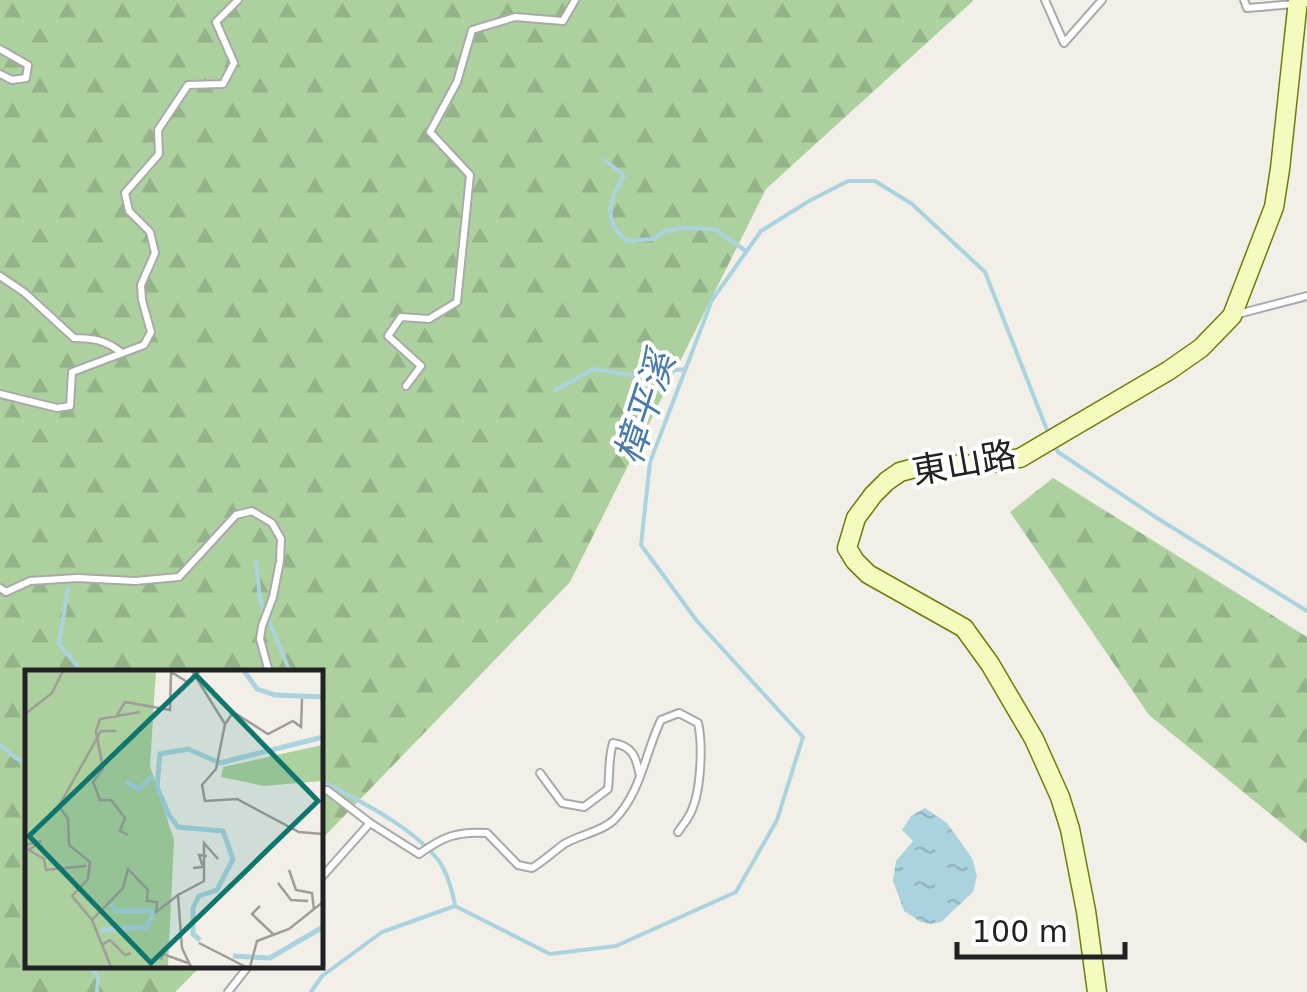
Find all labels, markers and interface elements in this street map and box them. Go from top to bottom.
water label: 樟平溪 [606,342,685,469]
street label: 東山路 [909,434,1019,492]
inset map [25,670,322,967]
scale bar [957,897,1124,959]
text: 100 m [972,914,1068,949]

